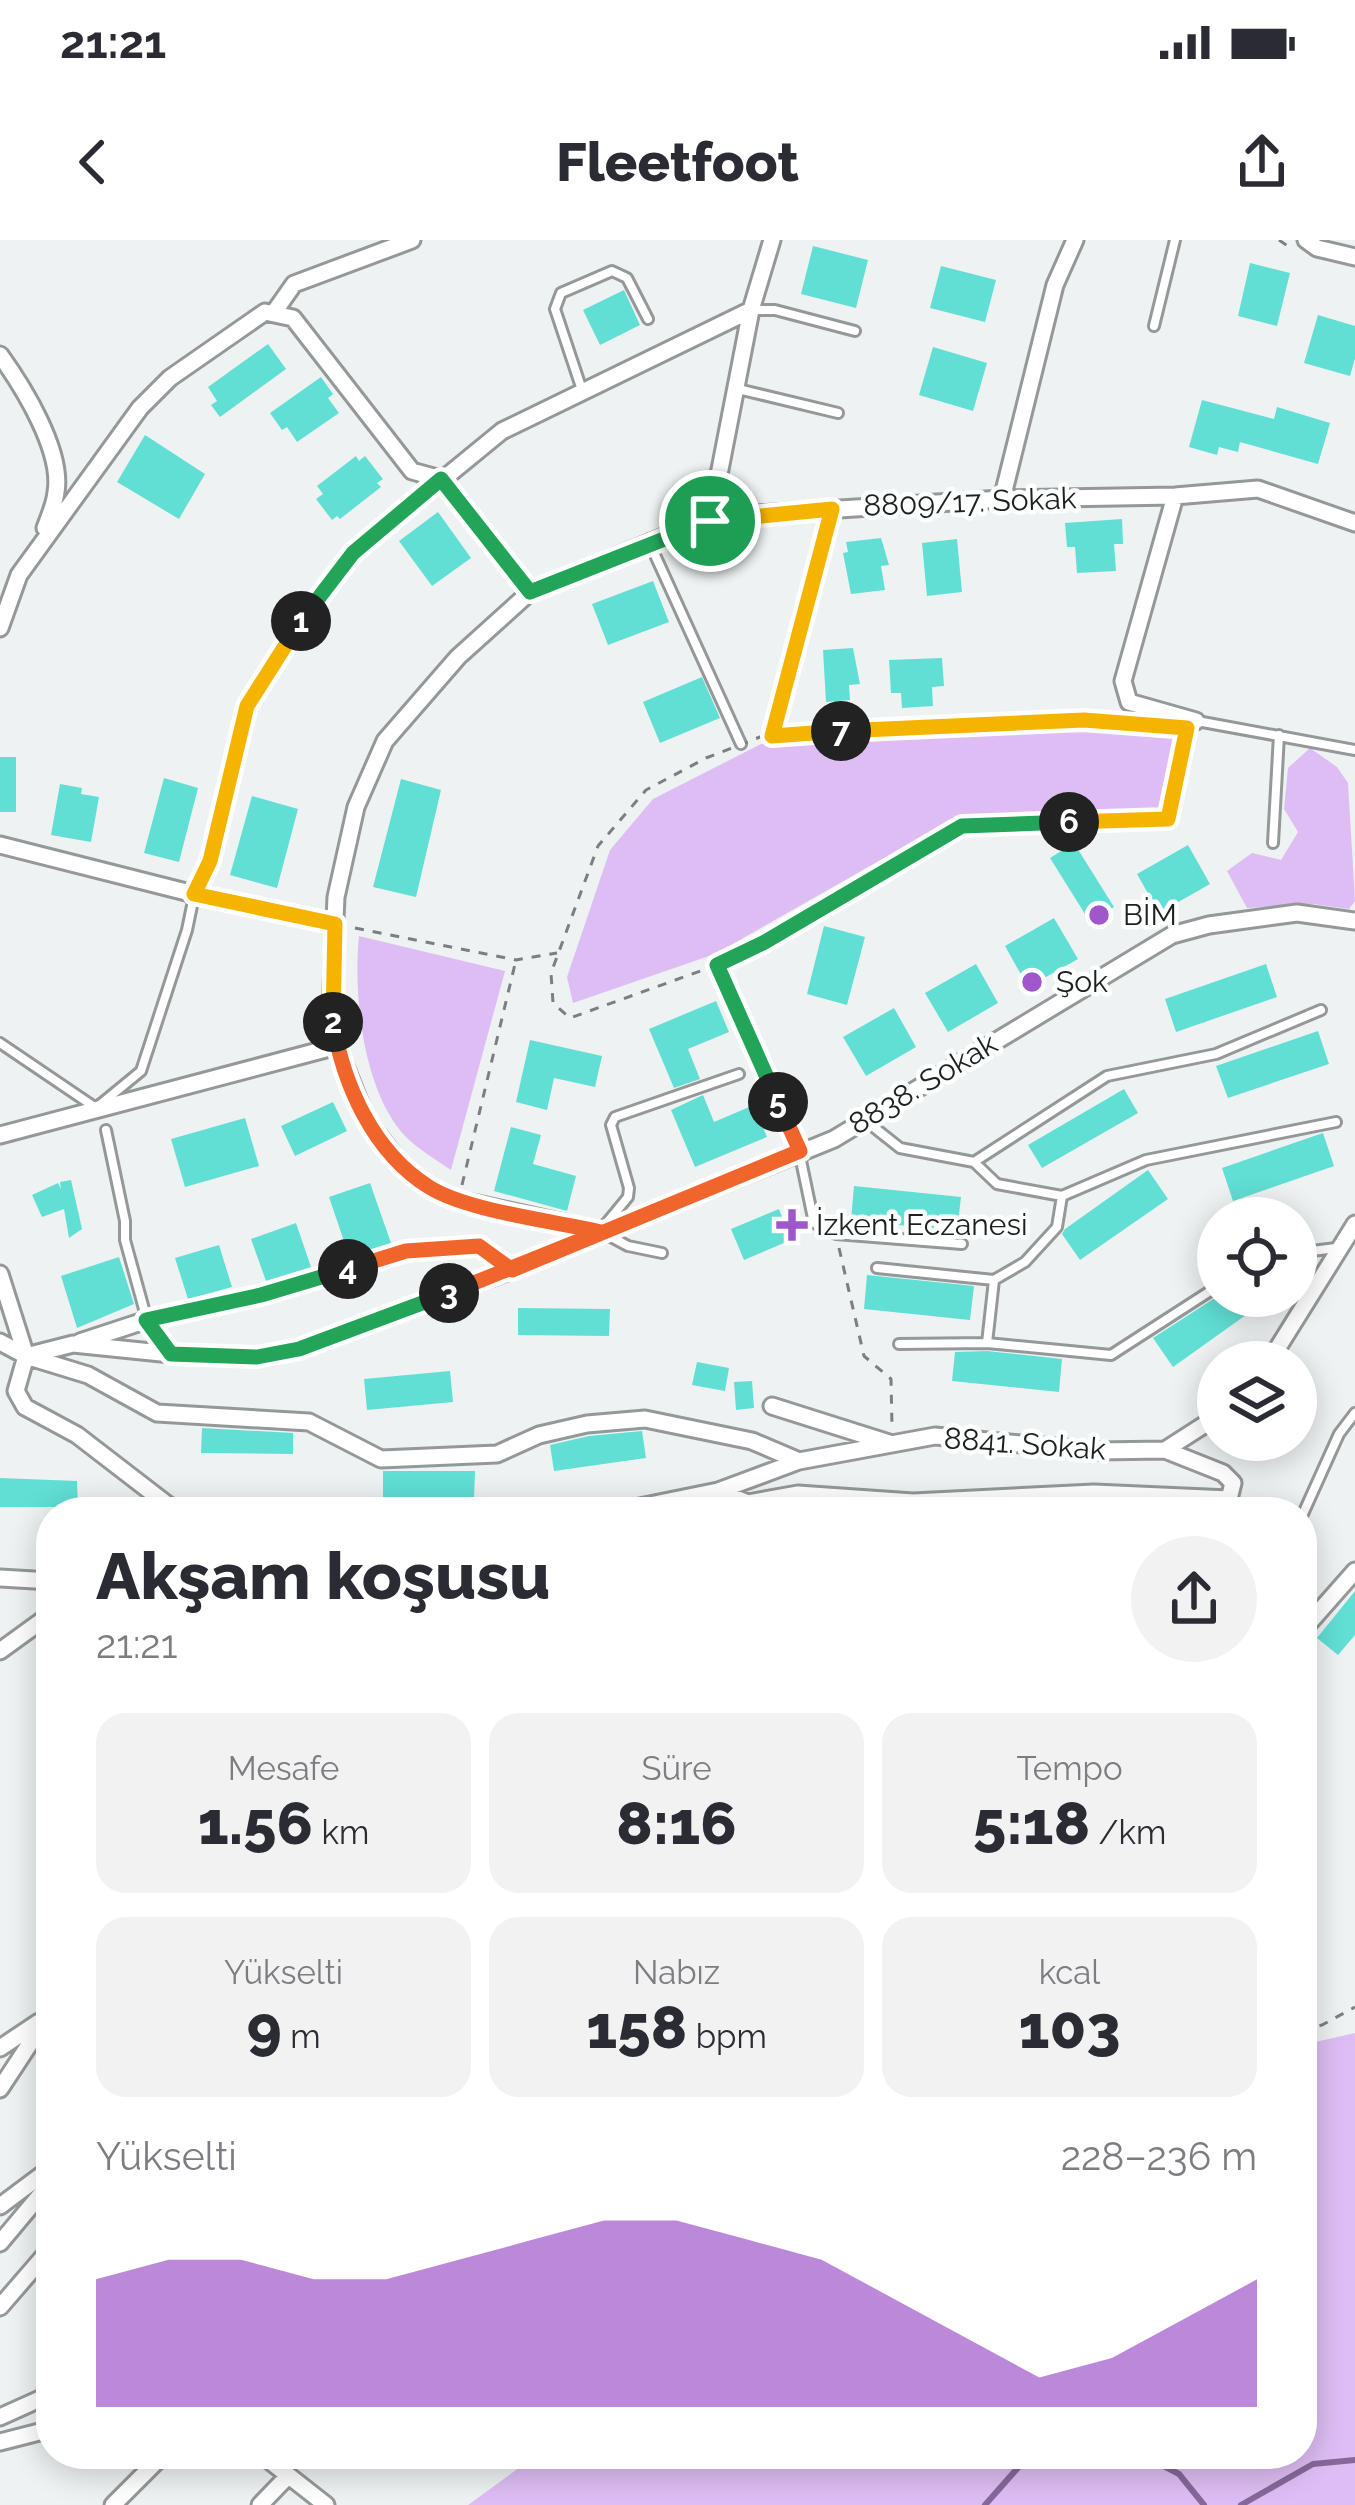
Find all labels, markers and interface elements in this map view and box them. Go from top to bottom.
text: 21:21 [60,16,166,69]
icon: back [60,129,126,195]
icon: share [1229,129,1295,195]
text: Fleetfoot [556,130,799,194]
pin [659,470,761,572]
street label: 8809/17. Sokak [863,480,1077,523]
icon: arrive [677,488,743,554]
pin: 1 [271,591,331,651]
text: 1 [293,601,309,640]
pin: 7 [811,701,871,761]
text: 7 [832,711,850,750]
pin: 6 [1039,792,1099,852]
text: 6 [1059,802,1079,841]
place label: BİM [1123,897,1177,932]
marker: BİM [1086,902,1112,928]
place label: Şok [1056,964,1108,999]
marker: Şok [1019,969,1045,995]
pin: 2 [303,992,363,1052]
text: 2 [324,1002,342,1041]
street label: 8838. Sokak [842,1026,1003,1142]
pin: 5 [748,1072,808,1132]
text: 5 [769,1082,787,1121]
map controls [1197,1197,1317,1461]
button: locate [1197,1197,1317,1317]
place label: İzkent Eczanesi [816,1207,1027,1242]
marker: İzkent Eczanesi [779,1212,805,1238]
pin: 4 [318,1239,378,1299]
text: 4 [339,1249,357,1288]
pin: 3 [419,1263,479,1323]
text: 3 [440,1273,458,1312]
button: layers [1197,1341,1317,1461]
street label: 8841. Sokak [943,1420,1107,1467]
button: share [1131,1536,1257,1662]
text: Akşam koşusu [96,1537,550,1614]
text: 21:21 [96,1621,177,1667]
text: Mesafe [228,1749,339,1788]
text: Süre [641,1749,712,1788]
text: Tempo [1016,1749,1123,1788]
text: 1.56 [198,1788,313,1858]
text: 8:16 [616,1788,737,1858]
text: 5:18 [973,1788,1090,1858]
text: km [313,1813,369,1852]
text: /km [1090,1813,1166,1852]
text: Yükselti [224,1953,343,1992]
text: Nabız [633,1953,720,1992]
text: kcal [1039,1953,1100,1992]
text: 9 [246,1992,282,2062]
text: 158 [586,1992,687,2062]
text: 103 [1018,1992,1121,2062]
text: m [282,2017,321,2056]
text: bpm [687,2017,767,2056]
text: Yükselti [96,2133,237,2179]
text: 228–236 m [1061,2133,1257,2179]

